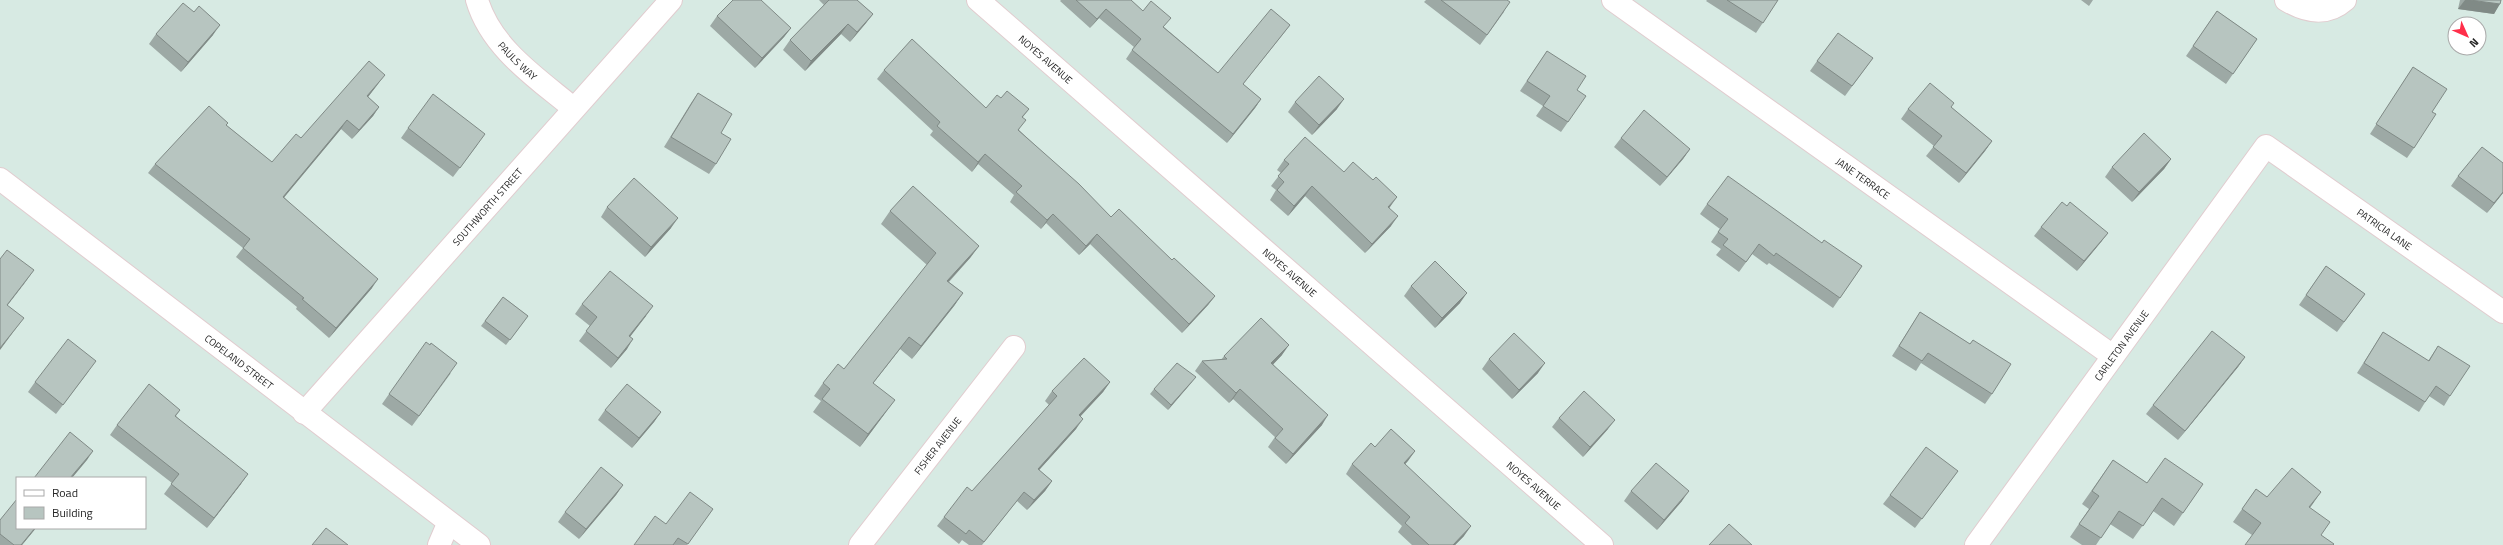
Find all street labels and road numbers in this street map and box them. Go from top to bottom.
street label: NOYES AVENUE [1015,32,1076,88]
street label: PAULS WAY [494,38,541,84]
street label: JANE TERRACE [1833,154,1893,203]
street label: SOUTHWORTH STREET [449,164,527,249]
street label: PATRICIA LANE [2354,205,2415,254]
street label: NOYES AVENUE [1259,245,1320,301]
street label: CARLETON AVENUE [2091,307,2153,384]
street label: COPELAND STREET [201,331,277,394]
street label: FISHER AVENUE [910,413,965,478]
street label: NOYES AVENUE [1503,458,1564,514]

